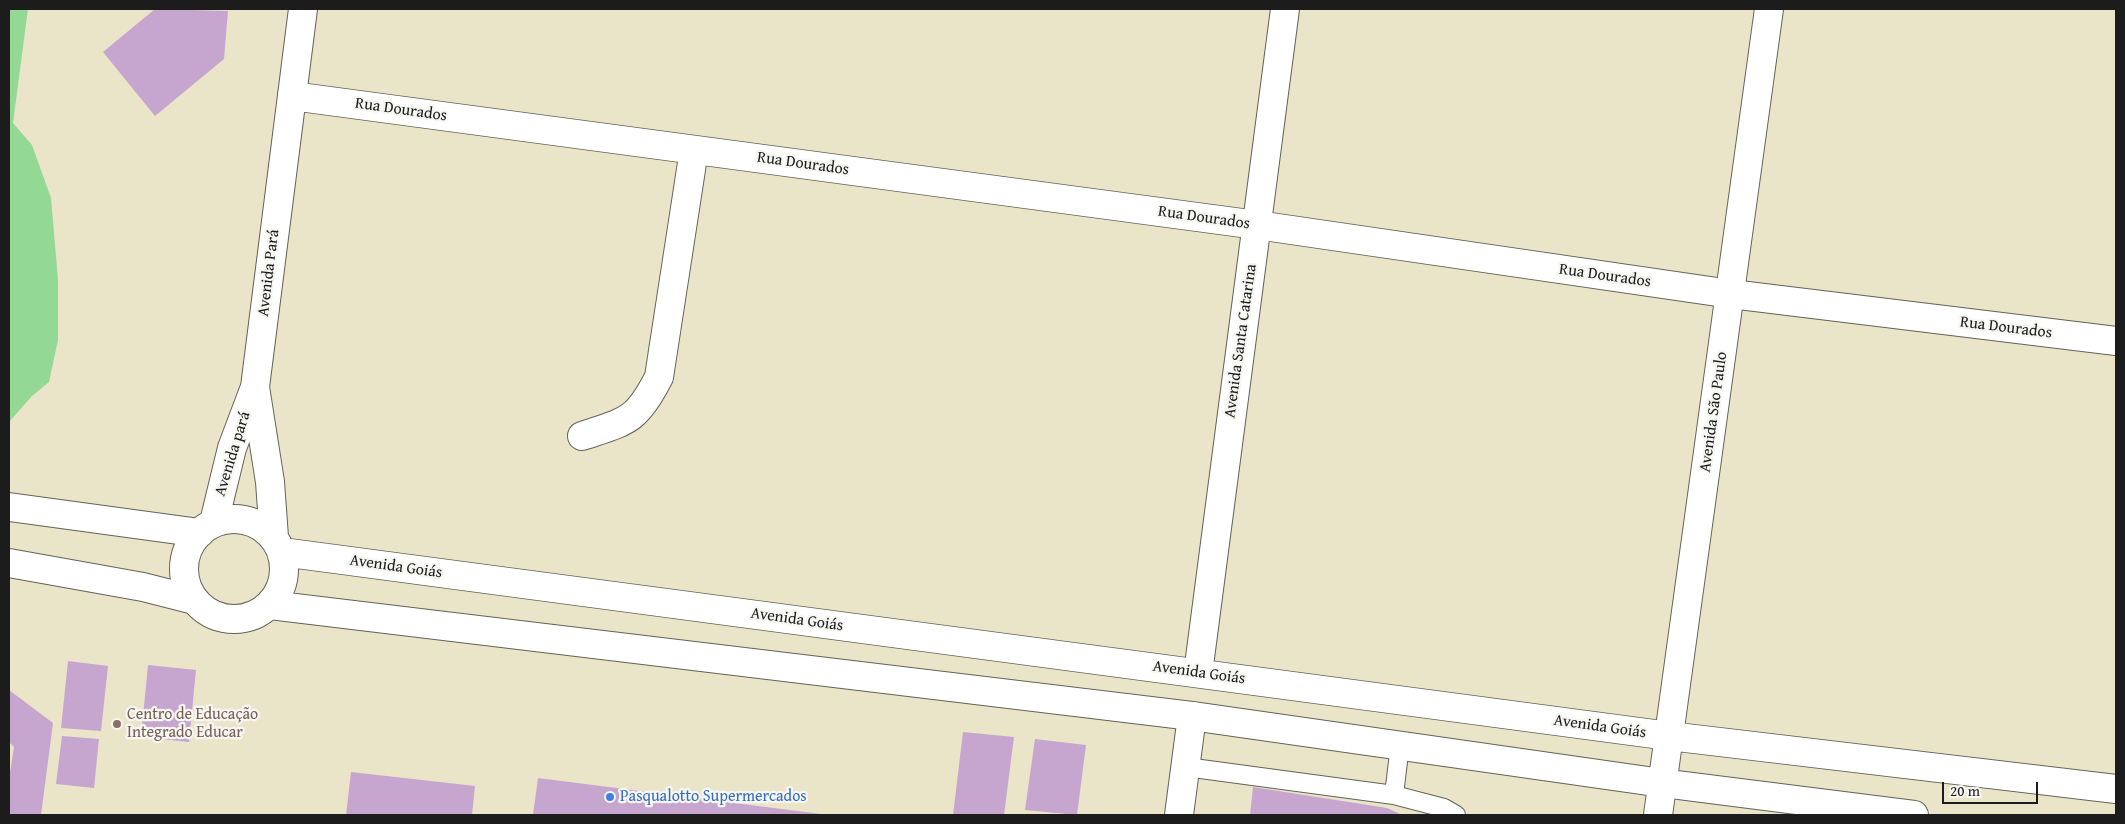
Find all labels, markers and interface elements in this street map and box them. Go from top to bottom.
street label: Rua Dourados [354,94,448,126]
street label: Rua Dourados [756,148,850,180]
street label: Rua Dourados [1157,202,1251,234]
street label: Avenida Pará [254,228,284,318]
street label: Rua Dourados [1558,260,1652,292]
street label: Avenida Santa Catarina [1221,263,1261,419]
street label: Rua Dourados [1959,313,2053,343]
street label: Avenida São Paulo [1696,350,1732,474]
street label: Avenida pará [211,409,255,499]
street label: Avenida Goiás [349,551,443,583]
street label: Avenida Goiás [750,604,844,636]
street label: Avenida Goiás [1152,657,1246,689]
place label: Centro de Educação Integrado Educar [127,705,258,743]
street label: Avenida Goiás [1553,711,1647,743]
marker: Centro de Educação Integrado Educar [111,718,123,730]
scale bar [1945,772,2041,804]
text: 20 m [1950,780,1980,801]
place label: Pasqualotto Supermercados [620,787,807,807]
marker: Pasqualotto Supermercados [604,791,616,803]

